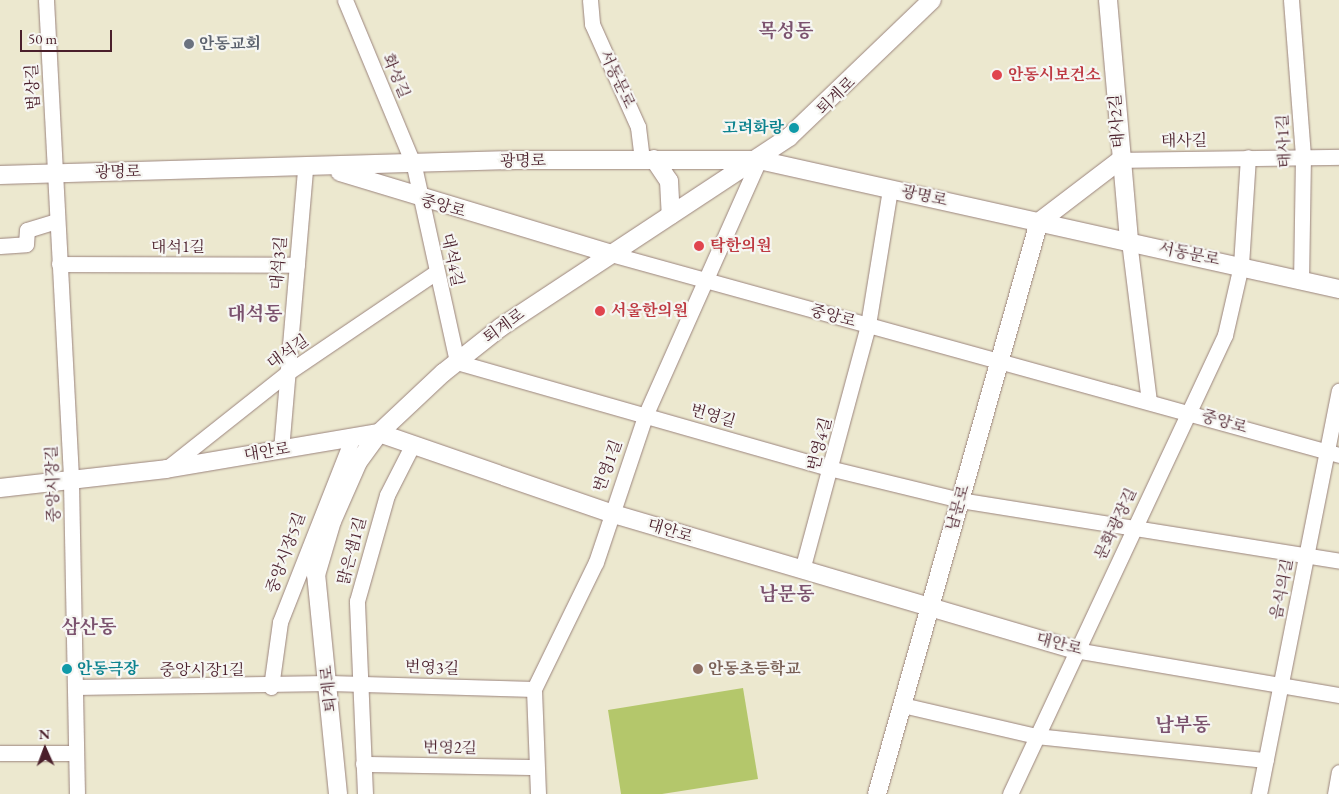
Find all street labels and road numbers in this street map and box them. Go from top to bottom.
street label: 서동문로 [595,47,639,111]
street label: 화성길 [378,51,414,101]
street label: 법상길 [22,63,44,111]
street label: 퇴계로 [813,73,859,119]
street label: 태사2길 [1106,93,1128,149]
street label: 태사1길 [1273,114,1295,168]
street label: 태사길 [1161,131,1207,151]
street label: 광명로 [500,151,546,171]
street label: 광명로 [95,162,141,182]
street label: 광명로 [899,181,949,211]
street label: 중앙로 [418,190,468,222]
street label: 대석4길 [437,232,467,288]
street label: 대석3길 [267,235,291,291]
street label: 대석1길 [151,237,205,257]
street label: 서동문로 [1157,238,1221,270]
street label: 중앙로 [808,301,858,331]
street label: 퇴계로 [480,305,528,347]
street label: 대석길 [264,331,312,373]
street label: 번영길 [688,400,738,432]
street label: 중앙로 [1199,406,1249,438]
street label: 번영4길 [804,415,836,473]
street label: 번영1길 [590,437,626,495]
street label: 대안로 [243,439,291,465]
street label: 중앙시장길 [42,445,64,523]
street label: 남문로 [942,483,974,533]
street label: 문화광장길 [1091,485,1141,563]
street label: 중앙시장5길 [262,510,310,596]
street label: 맑은샘1길 [334,515,370,587]
street label: 대안로 [645,515,695,547]
street label: 음식의길 [1267,557,1297,621]
street label: 대안로 [1034,629,1084,659]
street label: 번영3길 [405,657,459,679]
street label: 중앙시장1길 [160,660,244,680]
street label: 퇴계로 [317,665,341,713]
street label: 번영2길 [423,738,477,758]

